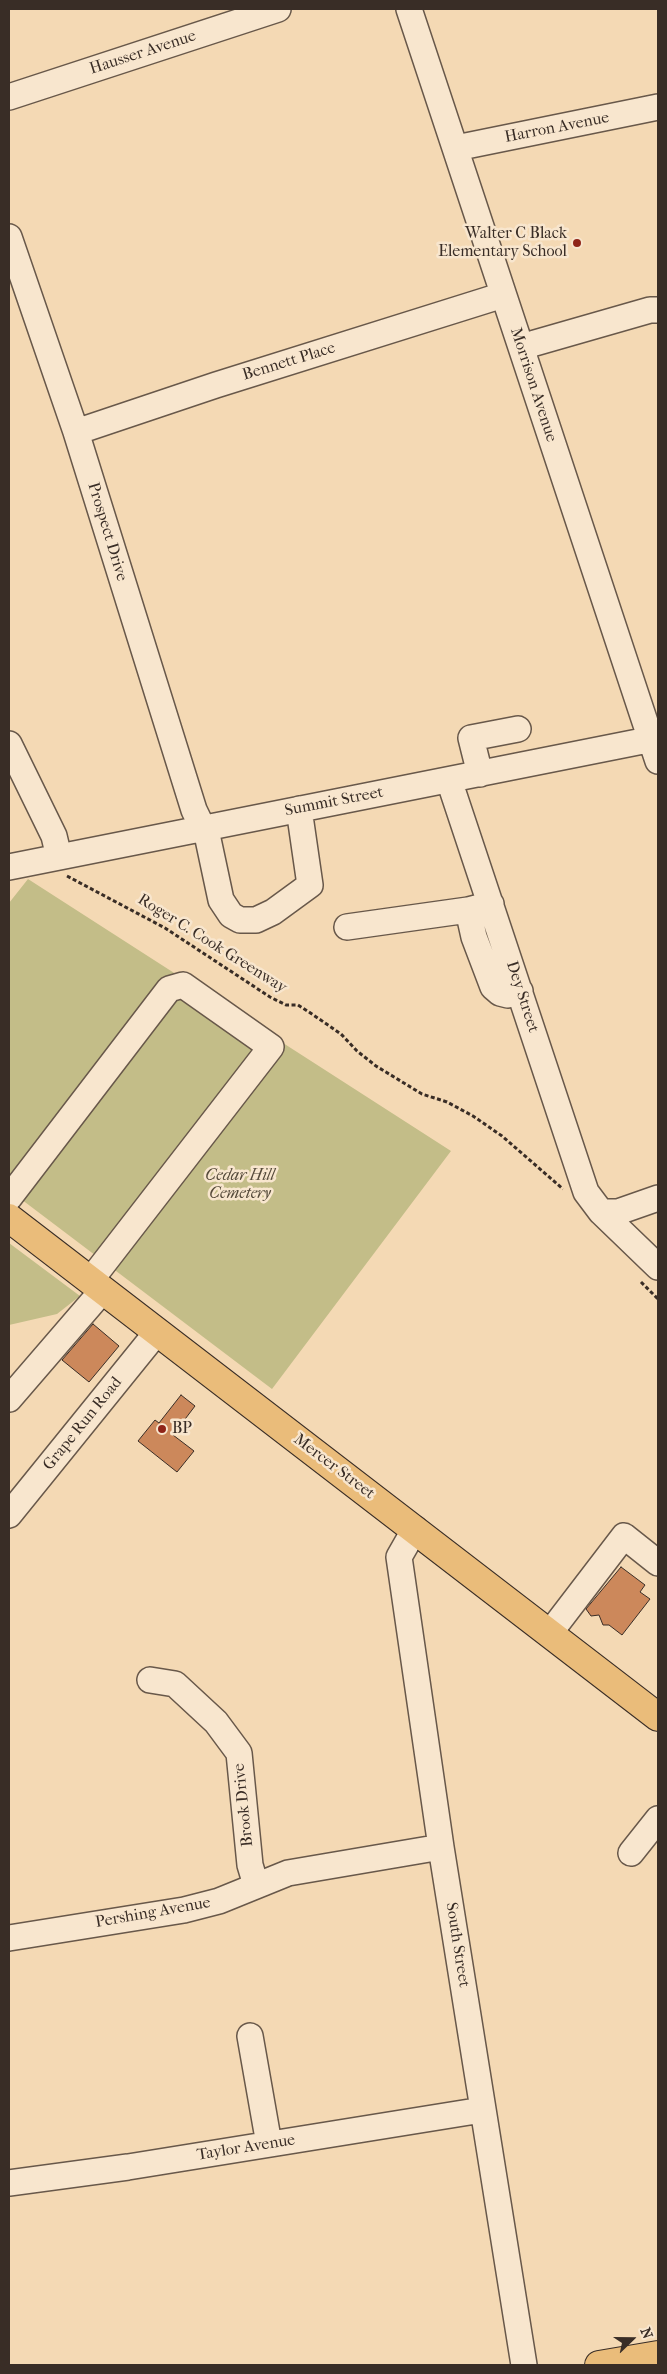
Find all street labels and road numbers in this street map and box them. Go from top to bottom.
street label: Hausser Avenue [87,27,199,79]
street label: Harron Avenue [503,108,611,148]
street label: Morrison Avenue [505,325,561,445]
street label: Bennett Place [240,339,338,385]
street label: Prospect Drive [83,480,131,584]
street label: Summit Street [283,783,385,821]
street label: Roger C. Cook Greenway [134,890,290,998]
street label: Dey Street [501,959,543,1035]
street label: Grape Run Road [40,1374,126,1474]
street label: Mercer Street [290,1430,378,1504]
street label: Brook Drive [230,1762,258,1848]
street label: Pershing Avenue [94,1893,212,1933]
street label: South Street [441,1901,473,1989]
street label: Taylor Avenue [196,2131,296,2165]

